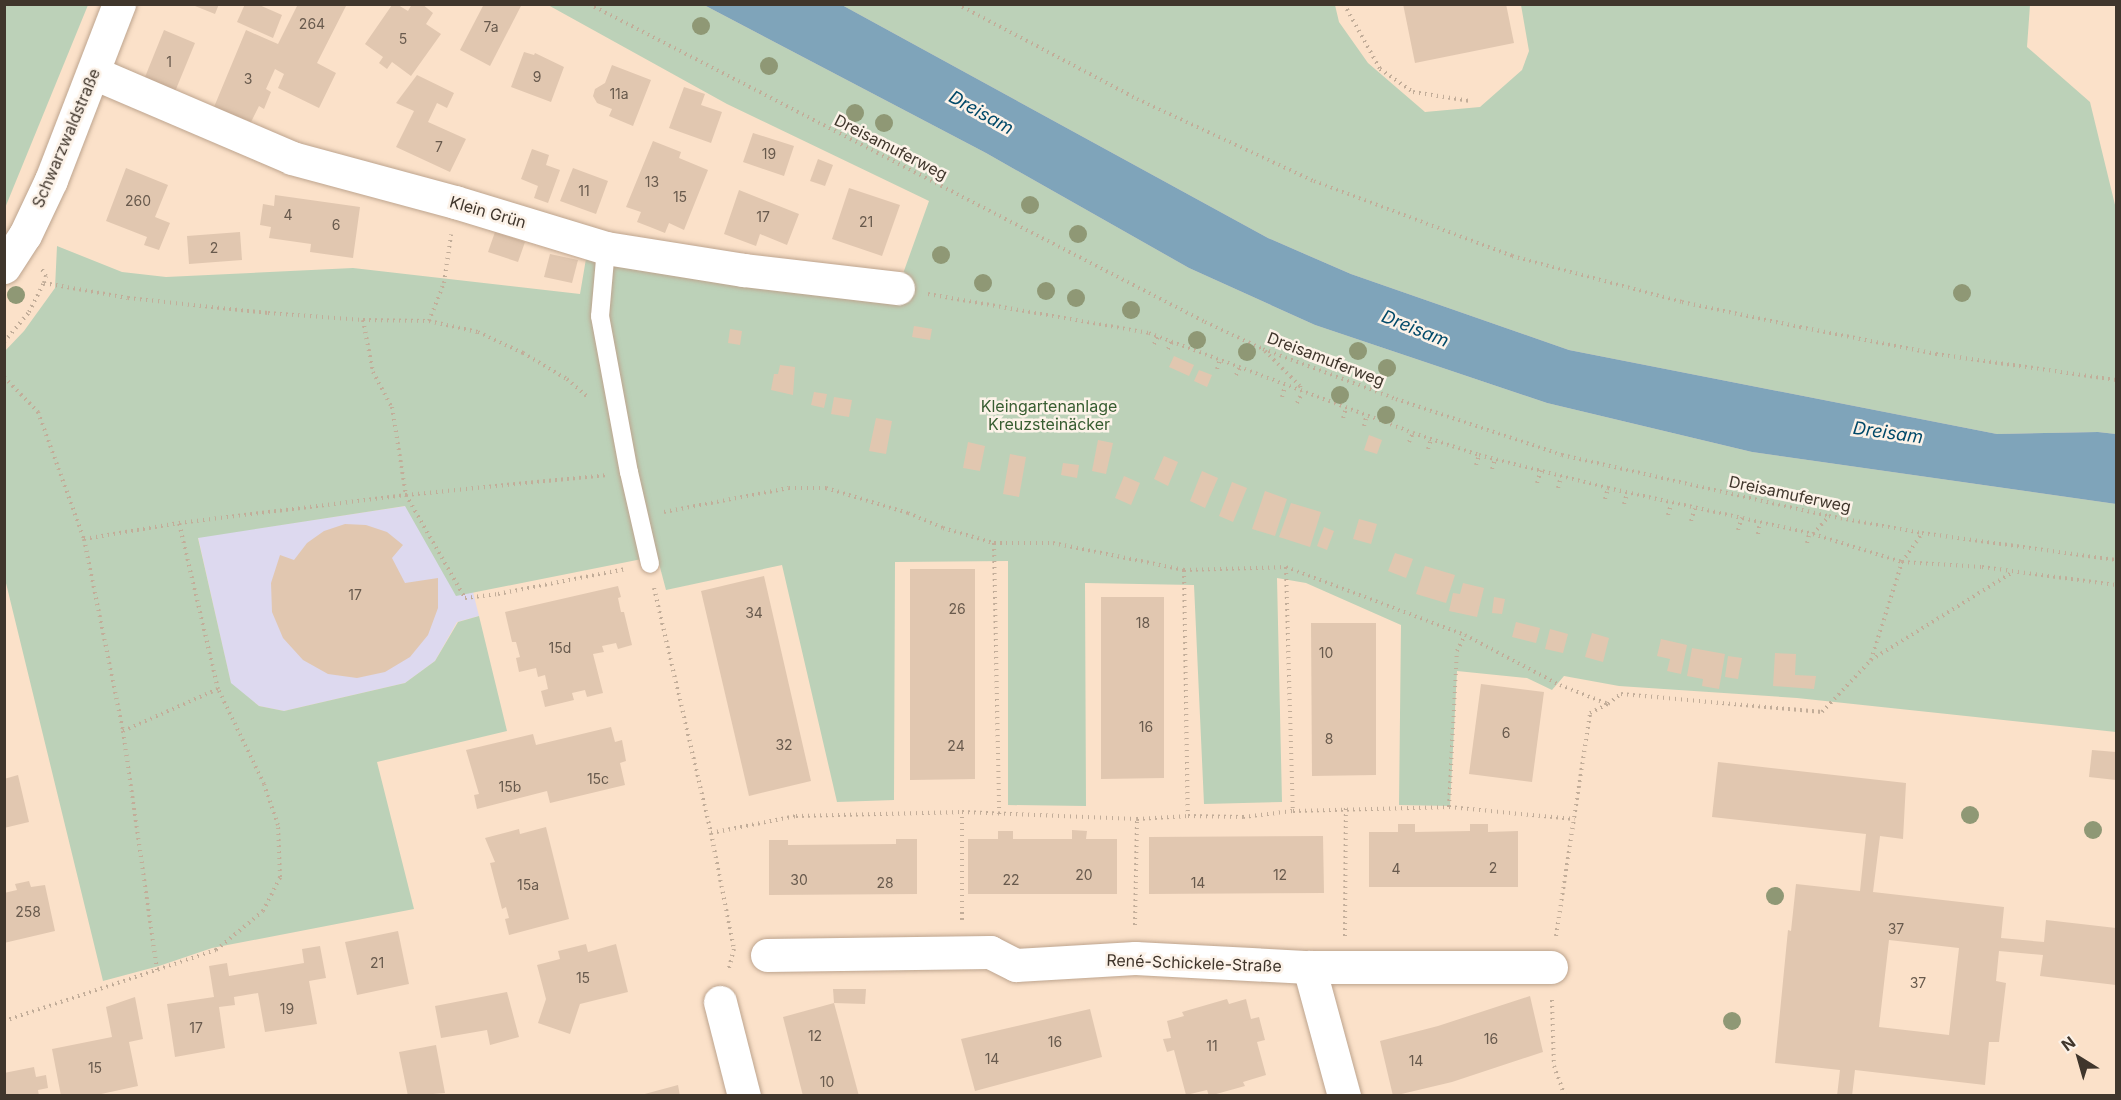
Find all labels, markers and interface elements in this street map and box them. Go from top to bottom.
house number: 264 [299,16,325,32]
house number: 7a [483,19,499,35]
house number: 5 [399,31,407,47]
house number: 1 [166,54,172,70]
street label: Schwarzwaldstraße [28,65,104,211]
house number: 9 [533,69,541,85]
house number: 3 [244,71,252,87]
house number: 11a [609,86,629,102]
water label: Dreisam [945,86,1017,140]
street label: Dreisamuferweg [831,110,951,184]
house number: 7 [435,139,443,155]
house number: 19 [762,146,776,162]
house number: 13 [645,174,659,190]
house number: 11 [578,183,590,199]
house number: 15 [673,189,687,205]
street label: Klein Grün [448,192,528,232]
house number: 260 [125,193,151,209]
house number: 4 [283,207,293,223]
house number: 17 [756,209,770,225]
house number: 21 [859,214,873,230]
house number: 6 [332,217,340,233]
house number: 2 [210,240,218,256]
water label: Dreisam [1378,306,1452,352]
street label: Dreisamuferweg [1265,328,1387,390]
park label: Kleingartenanlage Kreuzsteinäcker [981,396,1117,434]
water label: Dreisam [1852,417,1924,449]
street label: Dreisamuferweg [1727,472,1853,516]
house number: 17 [348,587,362,603]
house number: 26 [948,601,966,617]
house number: 34 [745,605,763,621]
house number: 18 [1136,615,1150,631]
house number: 15d [549,640,571,656]
house number: 10 [1319,645,1333,661]
house number: 16 [1139,719,1153,735]
house number: 6 [1502,725,1510,741]
house number: 8 [1325,731,1333,747]
house number: 32 [775,737,793,753]
house number: 24 [947,738,965,754]
house number: 15c [587,771,609,787]
house number: 15b [499,779,521,795]
house number: 2 [1489,860,1497,876]
house number: 4 [1391,861,1401,877]
house number: 20 [1075,867,1093,883]
house number: 12 [1273,867,1287,883]
house number: 30 [790,872,808,888]
house number: 22 [1002,872,1020,888]
house number: 28 [876,875,894,891]
house number: 14 [1191,875,1205,891]
house number: 15a [517,877,539,893]
house number: 258 [15,904,41,920]
house number: 37 [1888,921,1904,937]
street label: René-Schickele-Straße [1106,950,1282,976]
house number: 21 [370,955,384,971]
house number: 15 [576,970,590,986]
house number: 37 [1910,975,1926,991]
house number: 19 [280,1001,294,1017]
house number: 17 [189,1020,203,1036]
house number: 12 [808,1028,822,1044]
north arrow [2049,1028,2109,1088]
house number: 16 [1484,1031,1498,1047]
text: N [2057,1032,2079,1055]
house number: 16 [1048,1034,1062,1050]
house number: 11 [1206,1038,1218,1054]
house number: 14 [985,1051,999,1067]
house number: 14 [1409,1053,1423,1069]
house number: 15 [88,1060,102,1076]
house number: 10 [820,1074,834,1090]

